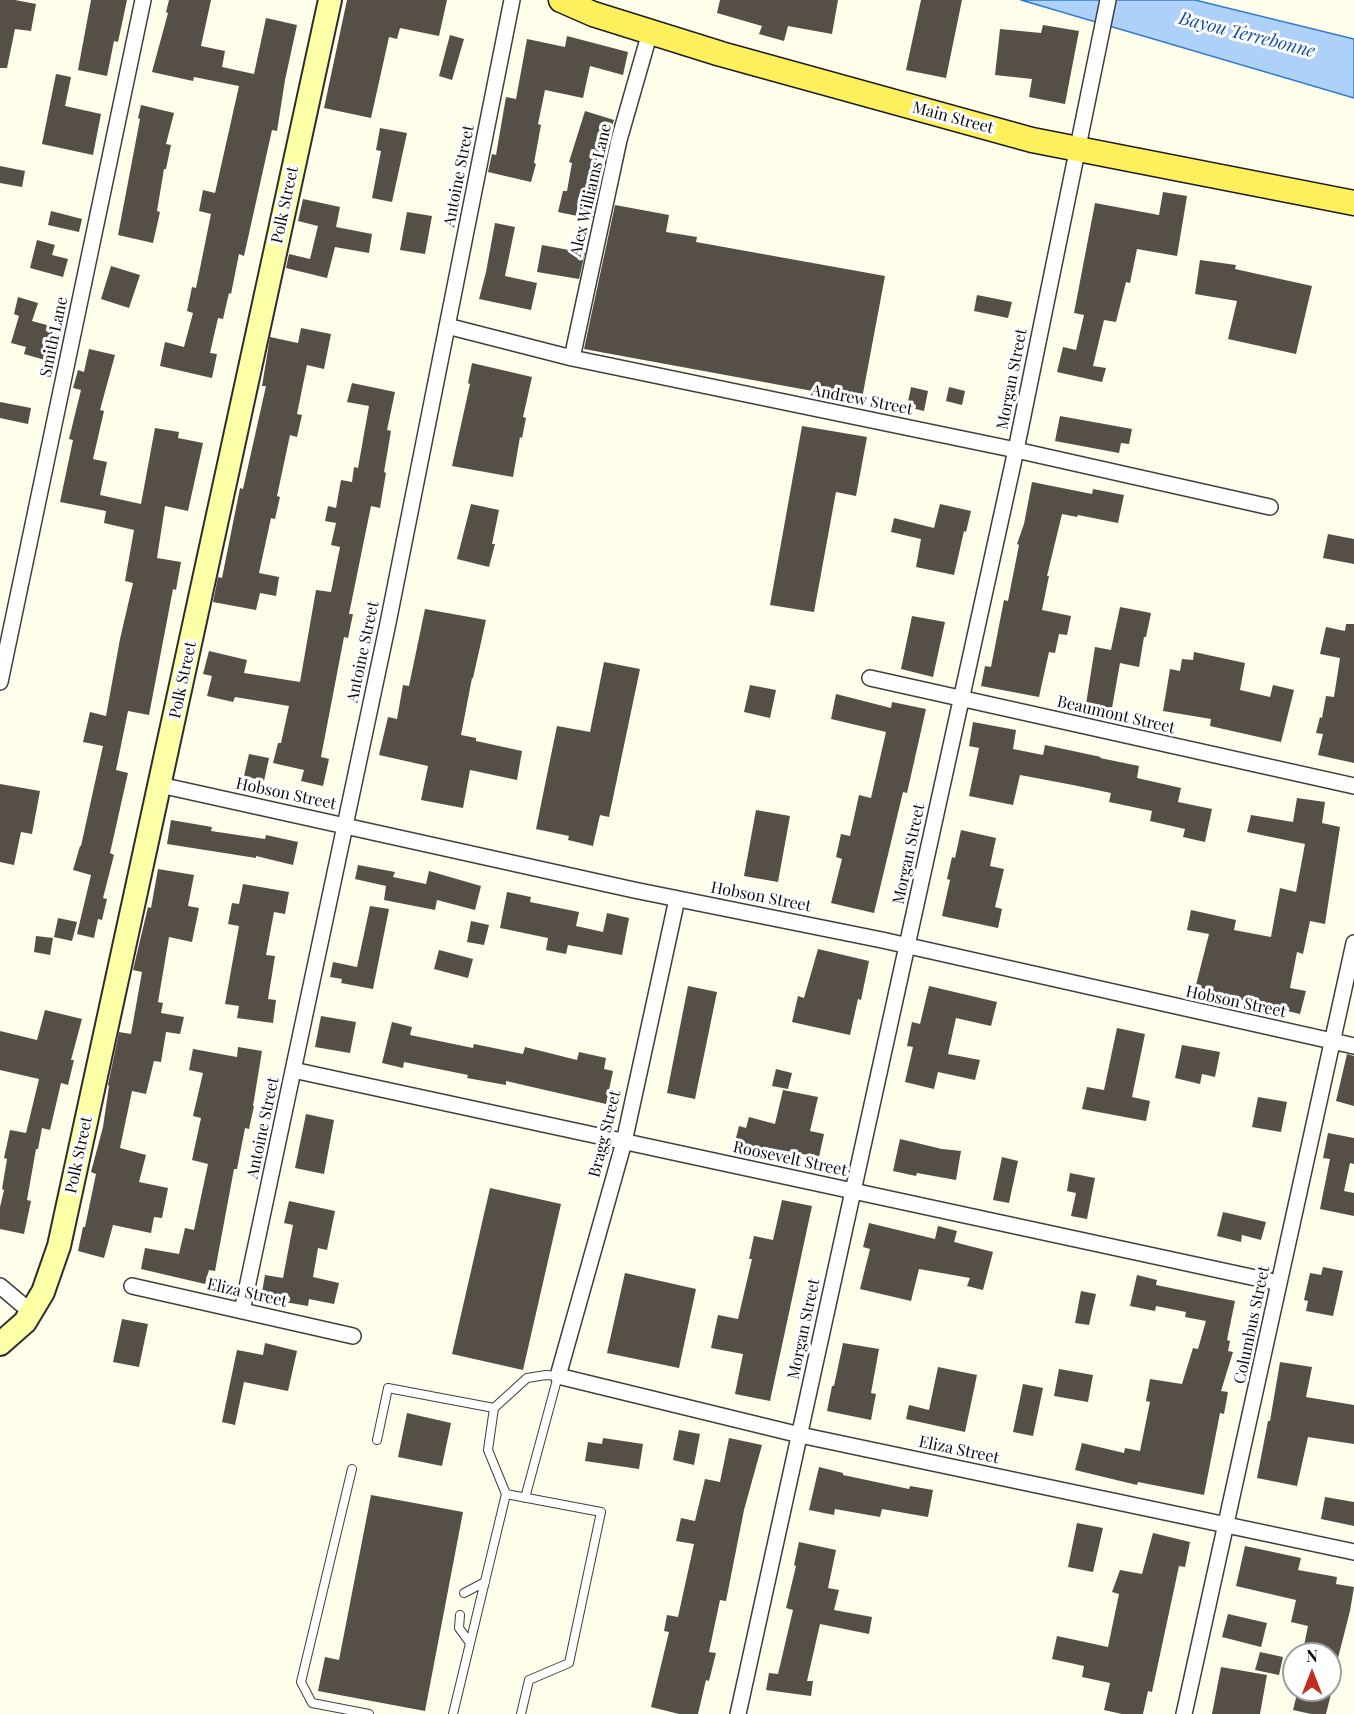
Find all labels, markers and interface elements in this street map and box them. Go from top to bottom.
water label: Bayou Terrebonne [1177,8,1317,62]
street label: Main Street [910,98,996,138]
street label: Alex Williams Lane [566,122,616,258]
street label: Antoine Street [440,123,478,229]
street label: Polk Street [267,165,303,245]
street label: Smith Lane [36,295,72,379]
street label: Morgan Street [993,327,1031,431]
street label: Andrew Street [810,381,914,419]
street label: Antoine Street [343,599,383,705]
street label: Polk Street [165,640,201,720]
street label: Beaumont Street [1055,692,1177,738]
street label: Hobson Street [234,774,338,814]
street label: Morgan Street [889,802,929,906]
street label: Hobson Street [709,878,813,916]
street label: Hobson Street [1184,982,1288,1022]
street label: Antoine Street [243,1075,283,1181]
street label: Bragg Street [585,1089,625,1179]
street label: Polk Street [61,1115,97,1195]
street label: Roosevelt Street [731,1138,849,1180]
street label: Columbus Street [1230,1264,1274,1386]
street label: Eliza Street [205,1274,289,1312]
street label: Morgan Street [784,1277,824,1381]
street label: Eliza Street [917,1432,1001,1468]
north arrow [1282,1642,1342,1702]
text: N [1306,1645,1318,1666]

